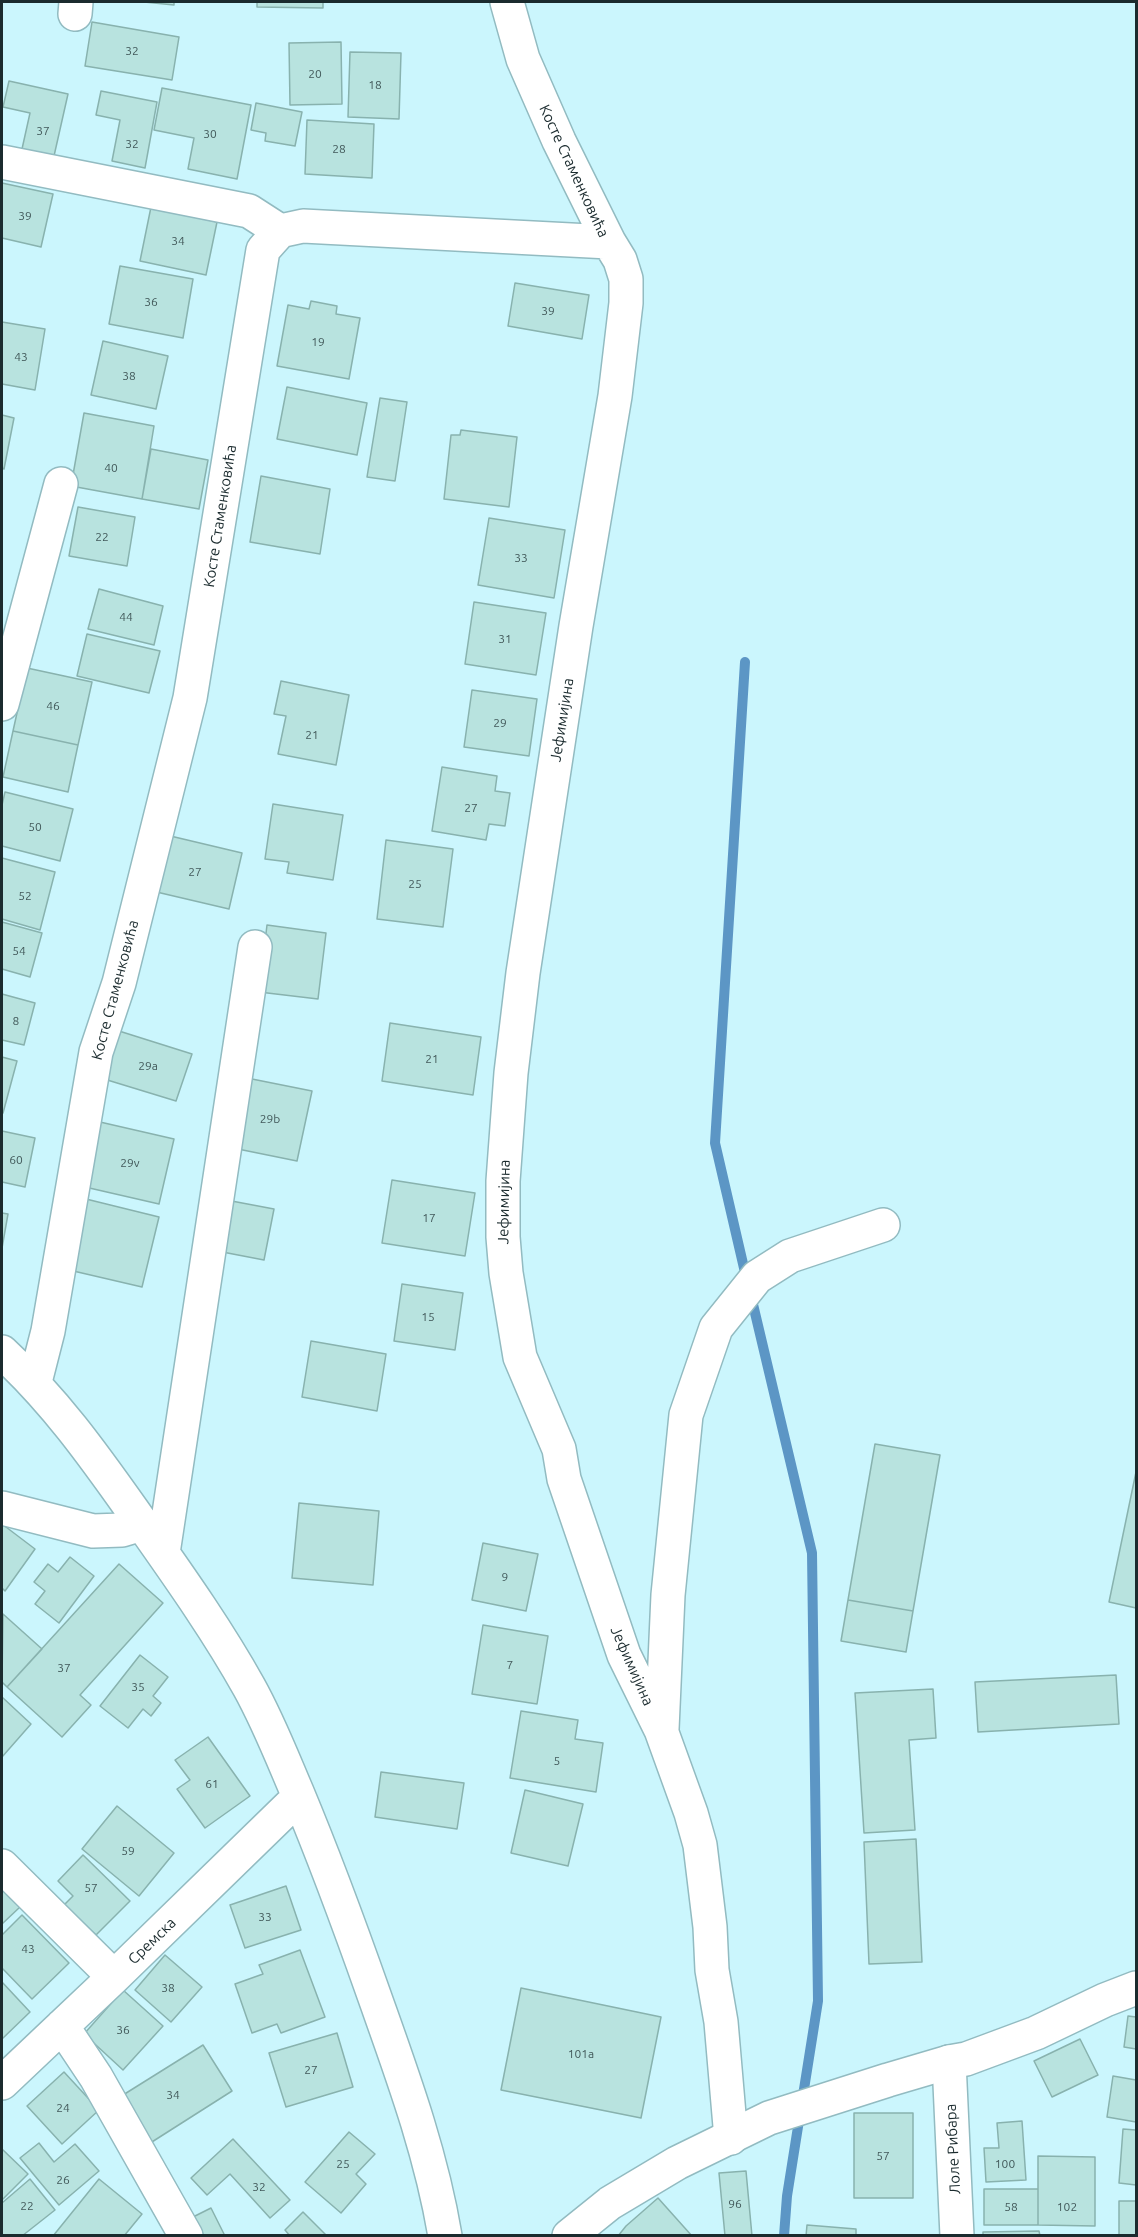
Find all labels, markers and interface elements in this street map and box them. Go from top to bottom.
house number: 32 [125,44,139,58]
house number: 20 [308,67,322,81]
house number: 18 [368,78,382,92]
street label: Косте Стаменковића [535,102,613,240]
house number: 37 [36,124,50,138]
house number: 30 [203,127,217,141]
house number: 32 [125,137,139,151]
house number: 28 [332,142,346,156]
house number: 39 [18,209,32,223]
house number: 34 [171,234,185,248]
house number: 36 [144,295,158,309]
house number: 39 [541,304,555,318]
house number: 19 [311,335,325,349]
house number: 43 [14,350,28,364]
house number: 38 [122,369,136,383]
street label: Косте Стаменковића [200,443,240,589]
house number: 40 [104,461,118,475]
house number: 22 [95,530,109,544]
house number: 33 [514,551,528,565]
house number: 44 [119,610,133,624]
house number: 31 [498,632,512,646]
street label: Јефимијина [546,677,578,763]
house number: 46 [46,699,60,713]
house number: 29 [493,716,507,730]
house number: 21 [305,728,319,742]
house number: 27 [464,801,478,815]
house number: 50 [28,820,42,834]
house number: 27 [188,865,202,879]
house number: 25 [408,877,422,891]
house number: 52 [18,889,32,903]
street label: Косте Стаменковића [88,918,142,1062]
house number: 54 [12,944,26,958]
house number: 8 [13,1014,19,1028]
house number: 21 [425,1052,439,1066]
house number: 29a [138,1059,158,1073]
house number: 29b [260,1112,280,1126]
house number: 60 [9,1153,23,1167]
house number: 29v [120,1156,140,1170]
street label: Јефимијина [494,1159,514,1245]
house number: 17 [422,1211,436,1225]
house number: 15 [421,1310,435,1324]
house number: 9 [502,1570,508,1584]
street label: Јефимијина [607,1624,657,1708]
house number: 7 [507,1658,513,1672]
house number: 37 [57,1661,71,1675]
house number: 35 [131,1680,145,1694]
house number: 5 [554,1754,560,1768]
house number: 61 [205,1777,219,1791]
house number: 59 [121,1844,135,1858]
house number: 57 [84,1881,98,1895]
house number: 33 [258,1910,272,1924]
street label: Сремска [124,1914,180,1968]
house number: 43 [21,1942,35,1956]
house number: 38 [161,1981,175,1995]
house number: 36 [116,2023,130,2037]
house number: 101a [568,2047,594,2061]
house number: 27 [304,2063,318,2077]
house number: 34 [166,2088,180,2102]
house number: 24 [56,2101,70,2115]
street label: Лоле Рибара [942,2103,964,2195]
house number: 57 [876,2149,890,2163]
house number: 25 [336,2157,350,2171]
house number: 100 [995,2157,1015,2171]
house number: 26 [56,2173,70,2187]
house number: 32 [252,2180,266,2194]
house number: 96 [728,2197,742,2211]
house number: 22 [20,2199,34,2213]
house number: 58 [1004,2200,1018,2214]
house number: 102 [1057,2200,1077,2214]

